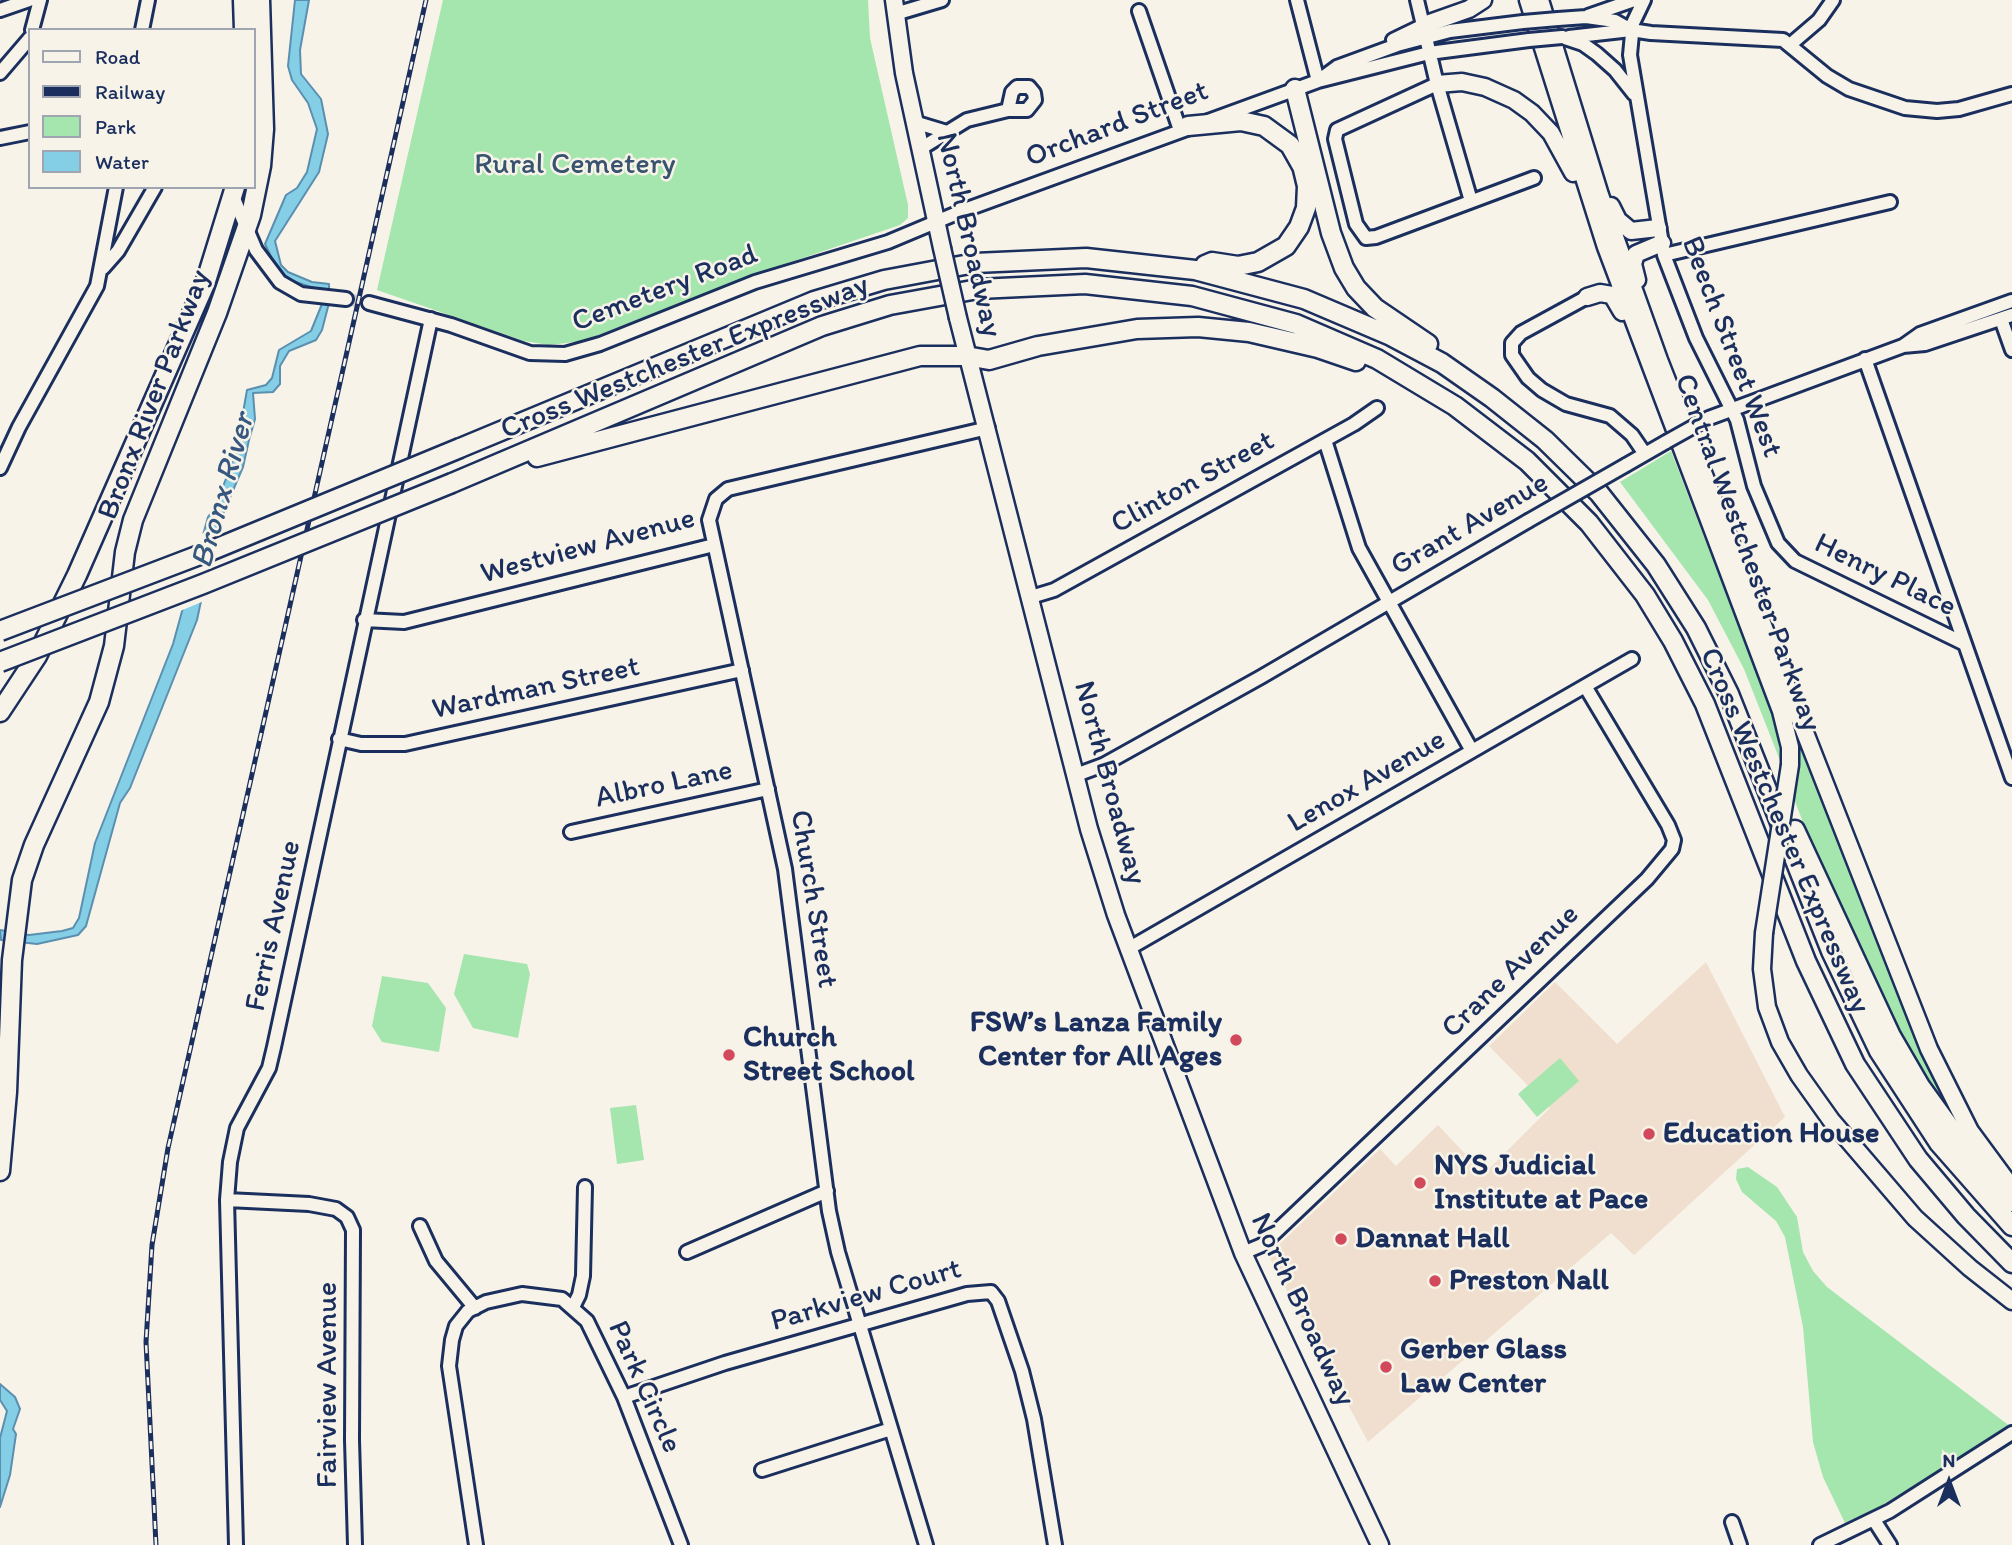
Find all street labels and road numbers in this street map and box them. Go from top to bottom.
street label: Orchard Street [1021,74,1213,176]
street label: North Broadway [927,129,1009,341]
street label: Beech Street West [1672,231,1790,463]
street label: Cemetery Road [567,237,763,341]
street label: Bronx River Parkway [91,265,219,525]
street label: Cross Westchester Expressway [496,268,874,448]
street label: Central Westchester Parkway [1666,369,1828,737]
street label: Clinton Street [1105,423,1281,543]
street label: Grant Avenue [1385,465,1555,585]
street label: Westview Avenue [477,501,699,593]
street label: Henry Place [1808,526,1962,626]
street label: Cross Westchester Expressway [1691,643,1877,1019]
street label: Wardman Street [429,649,643,729]
street label: North Broadway [1065,677,1153,889]
street label: Lenox Avenue [1282,722,1452,842]
street label: Albro Lane [592,753,736,817]
street label: Church Street [781,807,845,991]
street label: Ferris Avenue [238,837,310,1015]
street label: Crane Avenue [1435,897,1587,1047]
street label: North Broadway [1242,1208,1362,1412]
street label: Parkview Court [767,1252,965,1340]
street label: Fairview Avenue [310,1282,346,1488]
street label: Park Circle [599,1315,689,1459]

